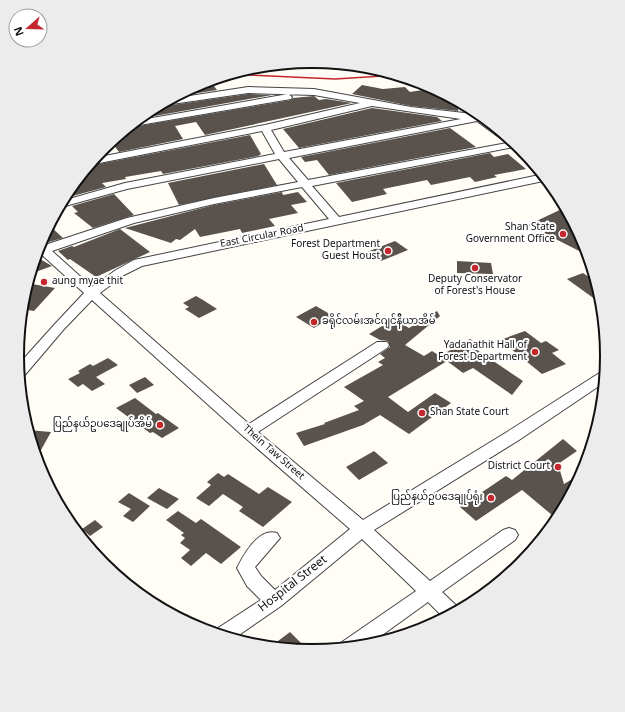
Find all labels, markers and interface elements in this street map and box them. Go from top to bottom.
north arrow [8,8,48,48]
text: N [7,23,32,39]
place label: Shan State Government Office [466,217,555,251]
street label: East Circular Road [218,218,306,256]
marker: Shan State Government Office [558,229,568,239]
place label: Forest Department Guest Houst [291,234,380,268]
marker: Forest Department Guest Houst [383,246,393,256]
marker: Deputy Conservator of Forest's House [470,263,480,273]
place label: Deputy Conservator of Forest's House [428,269,522,303]
place label: aung myae thit [52,271,123,293]
marker: aung myae thit [39,277,49,287]
place label: ခရိုင်လမ်းအင်ဂျင်နီယာအိမ် [322,311,436,333]
marker: ခရိုင်လမ်းအင်ဂျင်နီယာအိမ် [309,317,319,327]
place label: Yadanathit Hall of Forest Department [438,335,528,369]
marker: Yadanathit Hall of Forest Department [530,347,540,357]
place label: Shan State Court [430,402,509,424]
marker: Shan State Court [417,408,427,418]
place label: ပြည်နယ်ဥပဒေချုပ်အိမ် [53,414,152,436]
street label: Thein Taw Street [237,419,310,487]
marker: ပြည်နယ်ဥပဒေချုပ်အိမ် [155,420,165,430]
place label: District Court [488,456,550,478]
marker: District Court [553,462,563,472]
place label: ပြည်နယ်ဥပဒေချုပ်ရုံး [391,487,483,509]
marker: ပြည်နယ်ဥပဒေချုပ်ရုံး [486,493,496,503]
street label: Hospital Street [252,548,334,620]

